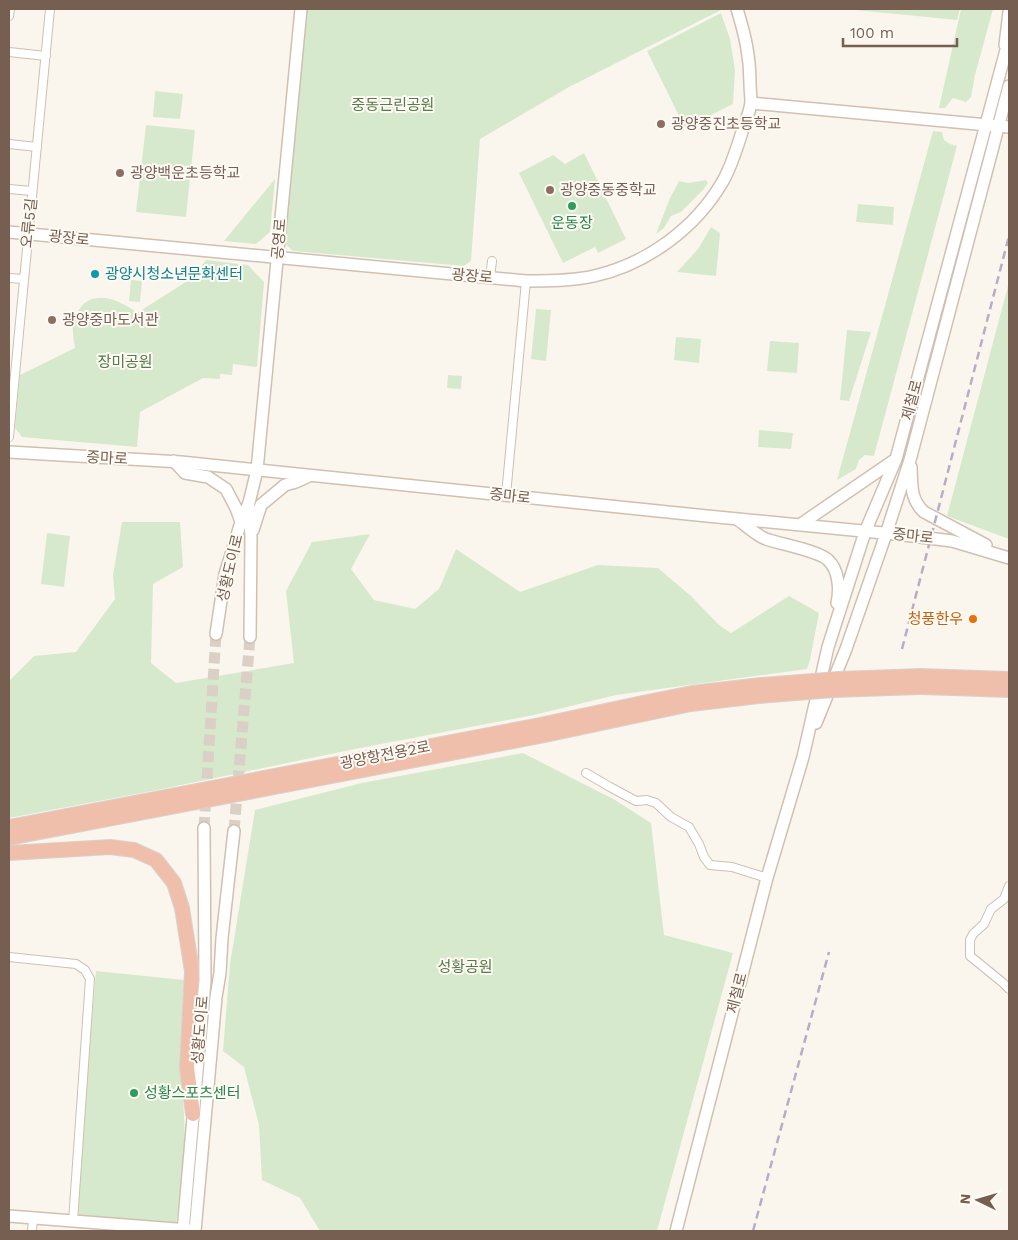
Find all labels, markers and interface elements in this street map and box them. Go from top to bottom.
scale bar [843,15,957,47]
text: 100 m [850,24,894,42]
park label: 중동근린공원 [352,96,434,114]
place label: 광양중진초등학교 [671,115,781,133]
marker: 광양중진초등학교 [655,118,667,130]
place label: 광양백운초등학교 [130,164,240,182]
marker: 광양백운초등학교 [114,167,126,179]
place label: 광양중동중학교 [560,181,657,199]
marker: 광양중동중학교 [544,184,556,196]
street label: 오류5길 [17,197,41,249]
marker: 운동장 [566,200,578,212]
place label: 운동장 [551,214,593,232]
street label: 공영로 [268,218,290,260]
street label: 광장로 [47,227,91,249]
place label: 광양시청소년문화센터 [105,265,243,283]
street label: 광장로 [451,265,493,287]
marker: 광양시청소년문화센터 [89,268,101,280]
place label: 광양중마도서관 [62,311,159,329]
marker: 광양중마도서관 [46,314,58,326]
park label: 장미공원 [97,353,153,371]
street label: 제철로 [898,378,926,422]
street label: 중마로 [86,448,128,468]
street label: 중마로 [488,485,532,507]
street label: 중마로 [891,525,935,547]
street label: 성황도이로 [213,532,247,604]
place label: 청풍한우 [908,610,963,628]
marker: 청풍한우 [967,613,979,625]
street label: 광양항전용2로 [338,737,432,773]
park label: 성황공원 [437,958,493,976]
street label: 제철로 [723,971,751,1015]
street label: 성황도이로 [188,995,212,1065]
place label: 성황스포츠센터 [144,1084,241,1102]
marker: 성황스포츠센터 [128,1087,140,1099]
north arrow [953,1175,1003,1225]
text: N [957,1193,973,1205]

